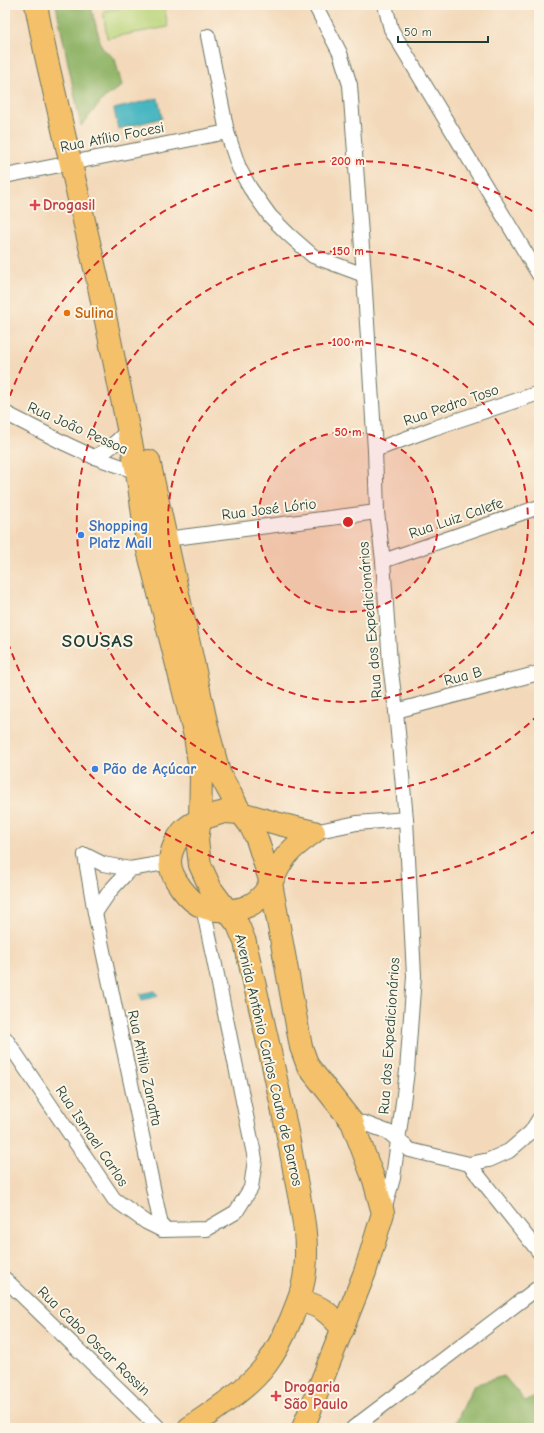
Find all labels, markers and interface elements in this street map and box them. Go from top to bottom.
scale bar [398,18,488,44]
text: 50 m [404,25,432,39]
street label: Rua Atílio Focesi [58,118,166,156]
text: 200 m [331,154,365,168]
place label: Drogasil [43,196,95,214]
marker: Drogasil [30,200,40,210]
text: 150 m [332,244,364,258]
place label: Sulina [75,304,114,322]
marker: Sulina [62,308,72,318]
text: 100 m [332,335,364,349]
street label: Rua Pedro Toso [401,380,501,430]
street label: Rua João Pessoa [25,398,131,458]
text: 50 m [334,425,362,439]
street label: Rua Luiz Calefe [407,493,506,543]
street label: Rua José Lório [221,494,317,524]
centre of rings [341,515,355,529]
place label: Shopping Platz Mall [89,517,152,552]
marker: Shopping Platz Mall [76,530,86,540]
street label: Rua dos Expedicionários [354,541,386,699]
district label: SOUSAS [62,630,134,652]
street label: Rua B [442,662,484,690]
place label: Pão de Açúcar [103,760,196,778]
marker: Pão de Açúcar [90,764,100,774]
street label: Avenida Antônio Carlos Couto de Barros [231,932,307,1188]
street label: Rua dos Expedicionários [375,957,403,1115]
street label: Rua Attilio Zanatta [124,1008,166,1128]
street label: Rua Ismael Carlos [52,1082,132,1190]
street label: Rua Cabo Oscar Rossin [34,1282,154,1400]
place label: Drogaria São Paulo [284,1378,348,1413]
marker: Drogaria São Paulo [271,1391,281,1401]

